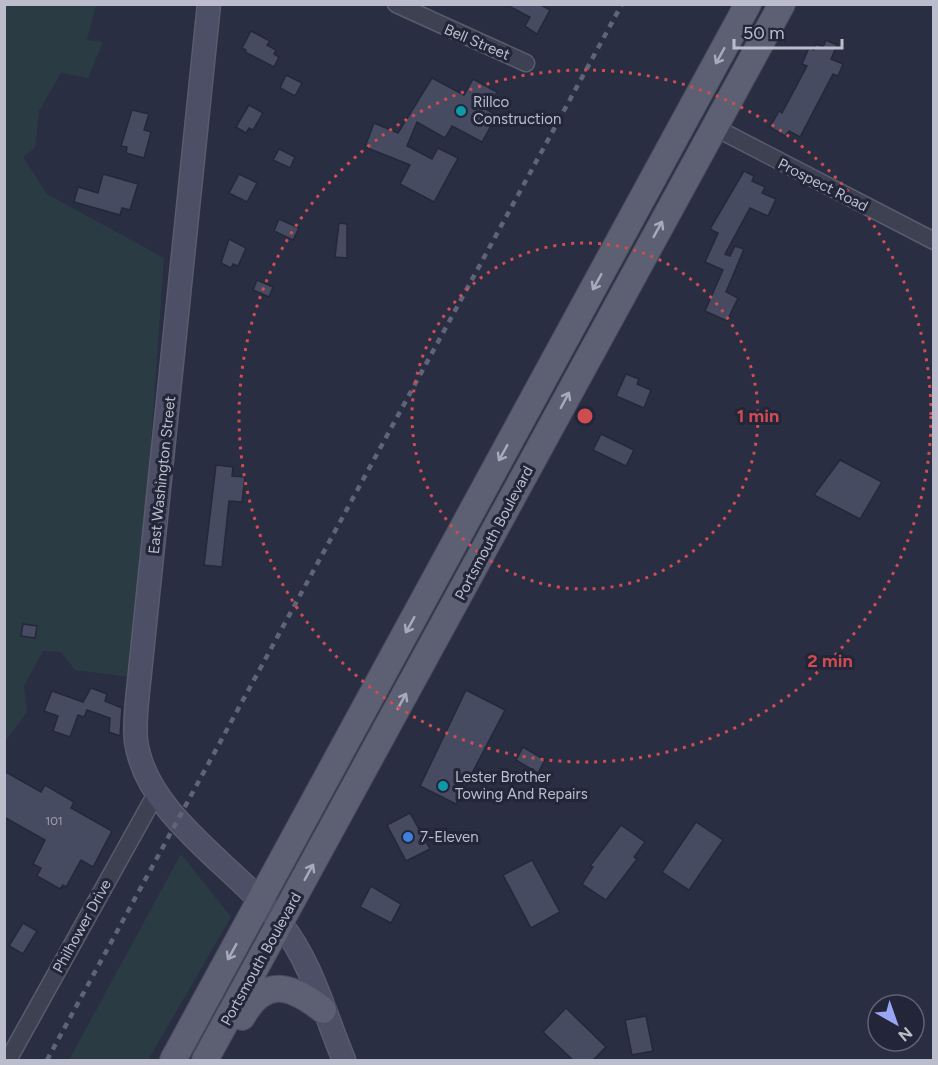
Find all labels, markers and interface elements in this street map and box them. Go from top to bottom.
scale bar [734,12,842,50]
street label: Bell Street [441,20,513,64]
text: 50 m [743,22,785,44]
one-way arrow [714,47,726,64]
place label: Rillco Construction [473,93,561,128]
marker: Rillco Construction [454,104,468,118]
street label: Prospect Road [775,155,871,215]
one-way arrow [652,221,664,238]
one-way arrow [591,273,603,290]
one-way arrow [559,392,571,409]
street label: East Washington Street [145,395,179,555]
text: 1 min [737,405,779,427]
centre of rings [575,406,595,426]
one-way arrow [497,444,508,462]
street label: Portsmouth Boulevard [451,463,537,603]
one-way arrow [404,616,416,633]
text: 2 min [807,650,853,672]
one-way arrow [396,693,408,710]
place label: Lester Brother Towing And Repairs [455,768,588,803]
marker: Lester Brother Towing And Repairs [436,779,450,793]
house number: 101 [45,814,63,828]
place label: 7-Eleven [420,828,479,846]
marker: 7-Eleven [401,830,415,844]
one-way arrow [304,864,315,882]
street label: Philhower Drive [49,876,115,976]
street label: Portsmouth Boulevard [217,889,305,1029]
one-way arrow [226,943,238,960]
north arrow [866,993,926,1053]
text: N [894,1023,916,1045]

